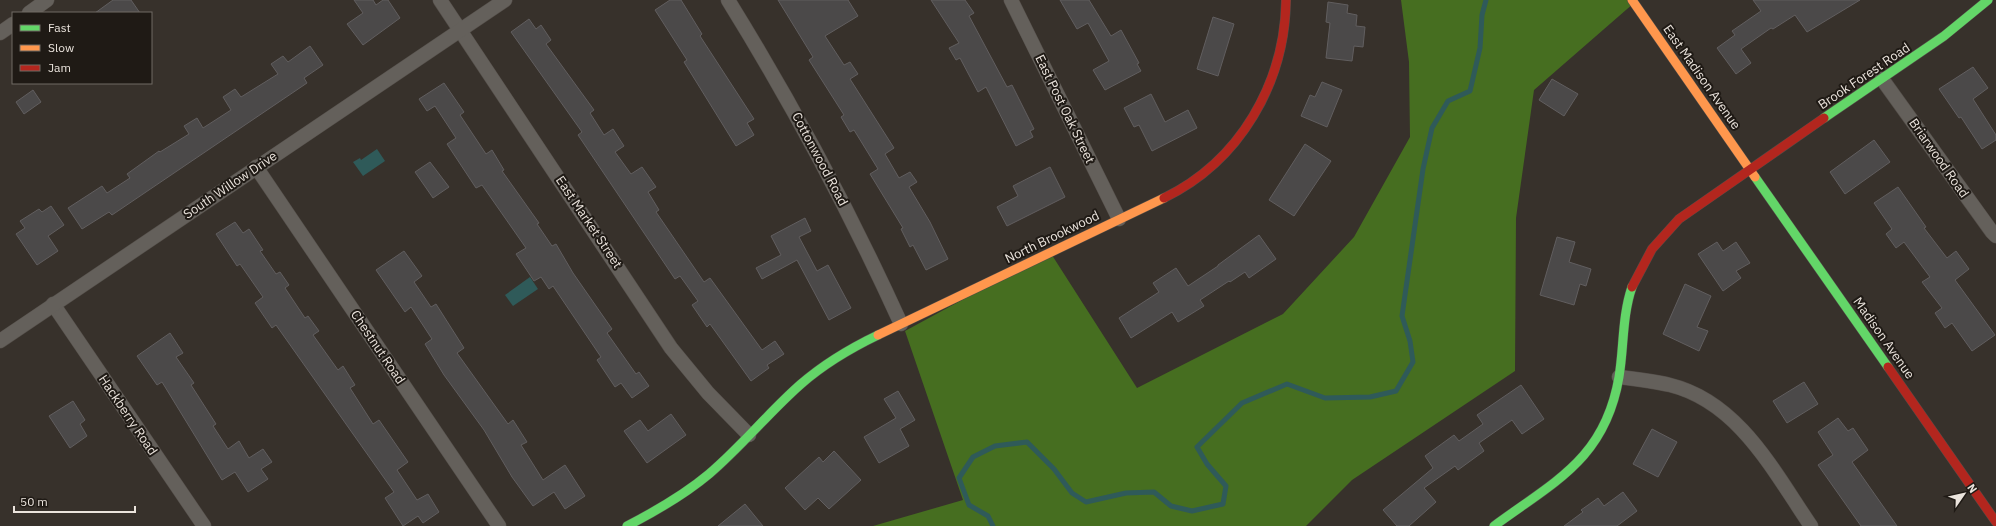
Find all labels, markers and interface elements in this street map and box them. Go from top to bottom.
legend [12,12,152,84]
text: Fast [48,20,71,35]
street label: East Madison Avenue [1659,21,1745,133]
street label: Brook Forest Road [1815,39,1913,113]
text: Slow [48,40,74,55]
street label: East Post Oak Street [1031,52,1099,166]
text: Jam [48,60,71,75]
street label: Cottonwood Road [788,109,852,209]
street label: Briarwood Road [1905,115,1973,201]
street label: South Willow Drive [180,147,280,223]
street label: East Market Street [552,173,626,271]
street label: North Brookwood [1002,207,1102,267]
street label: Madison Avenue [1850,294,1918,382]
street label: Chestnut Road [347,307,409,387]
street label: Hackberry Road [95,372,161,458]
north arrow [1944,474,1984,514]
text: N [1964,481,1980,496]
scale bar [14,488,135,514]
text: 50 m [20,494,48,509]

